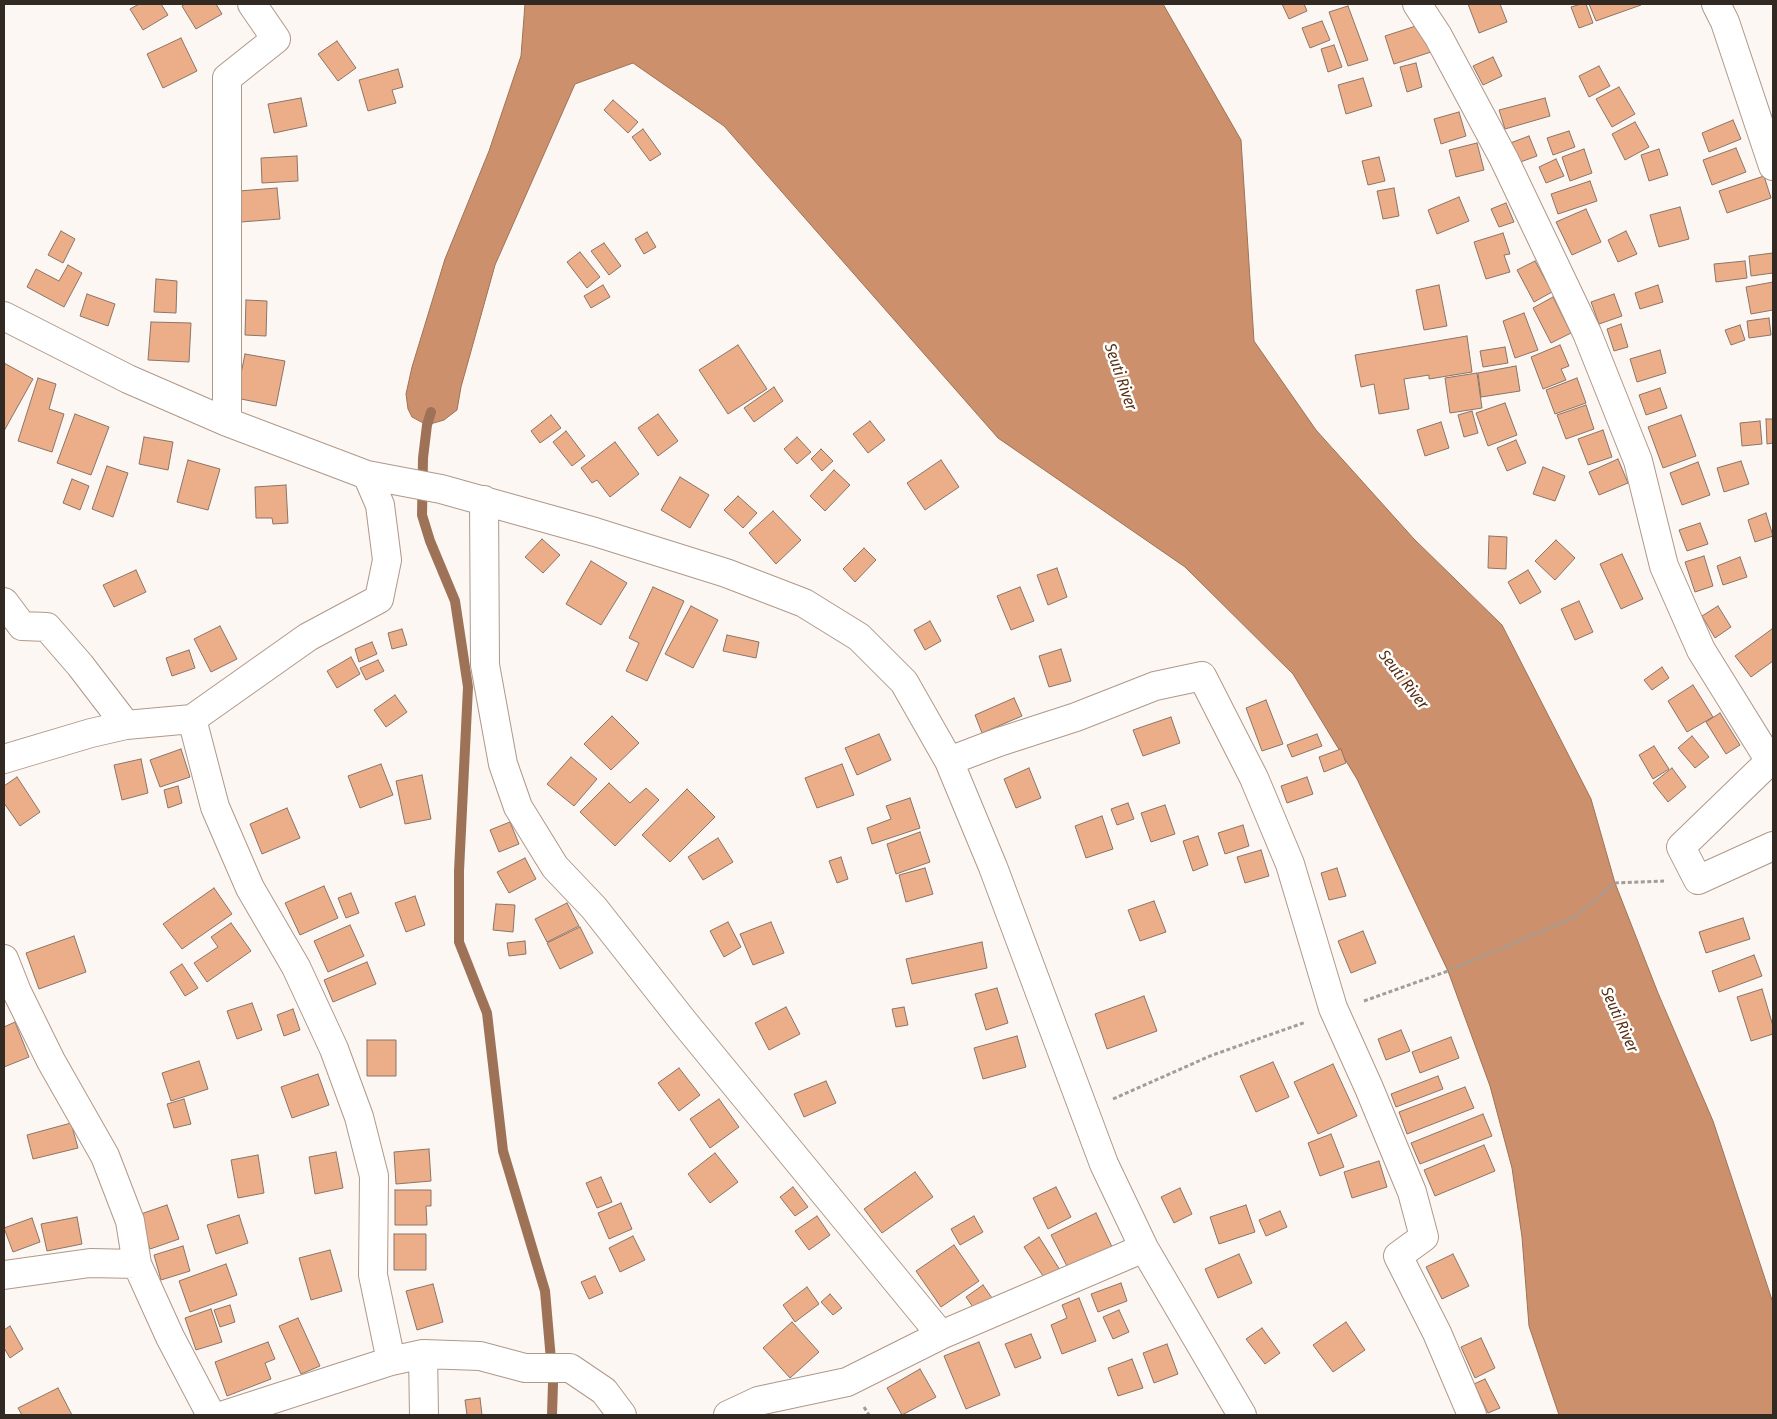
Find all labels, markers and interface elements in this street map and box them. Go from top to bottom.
water label: Seuti River [1100,341,1140,413]
water label: Seuti River [1374,647,1432,713]
water label: Seuti River [1596,984,1642,1056]

